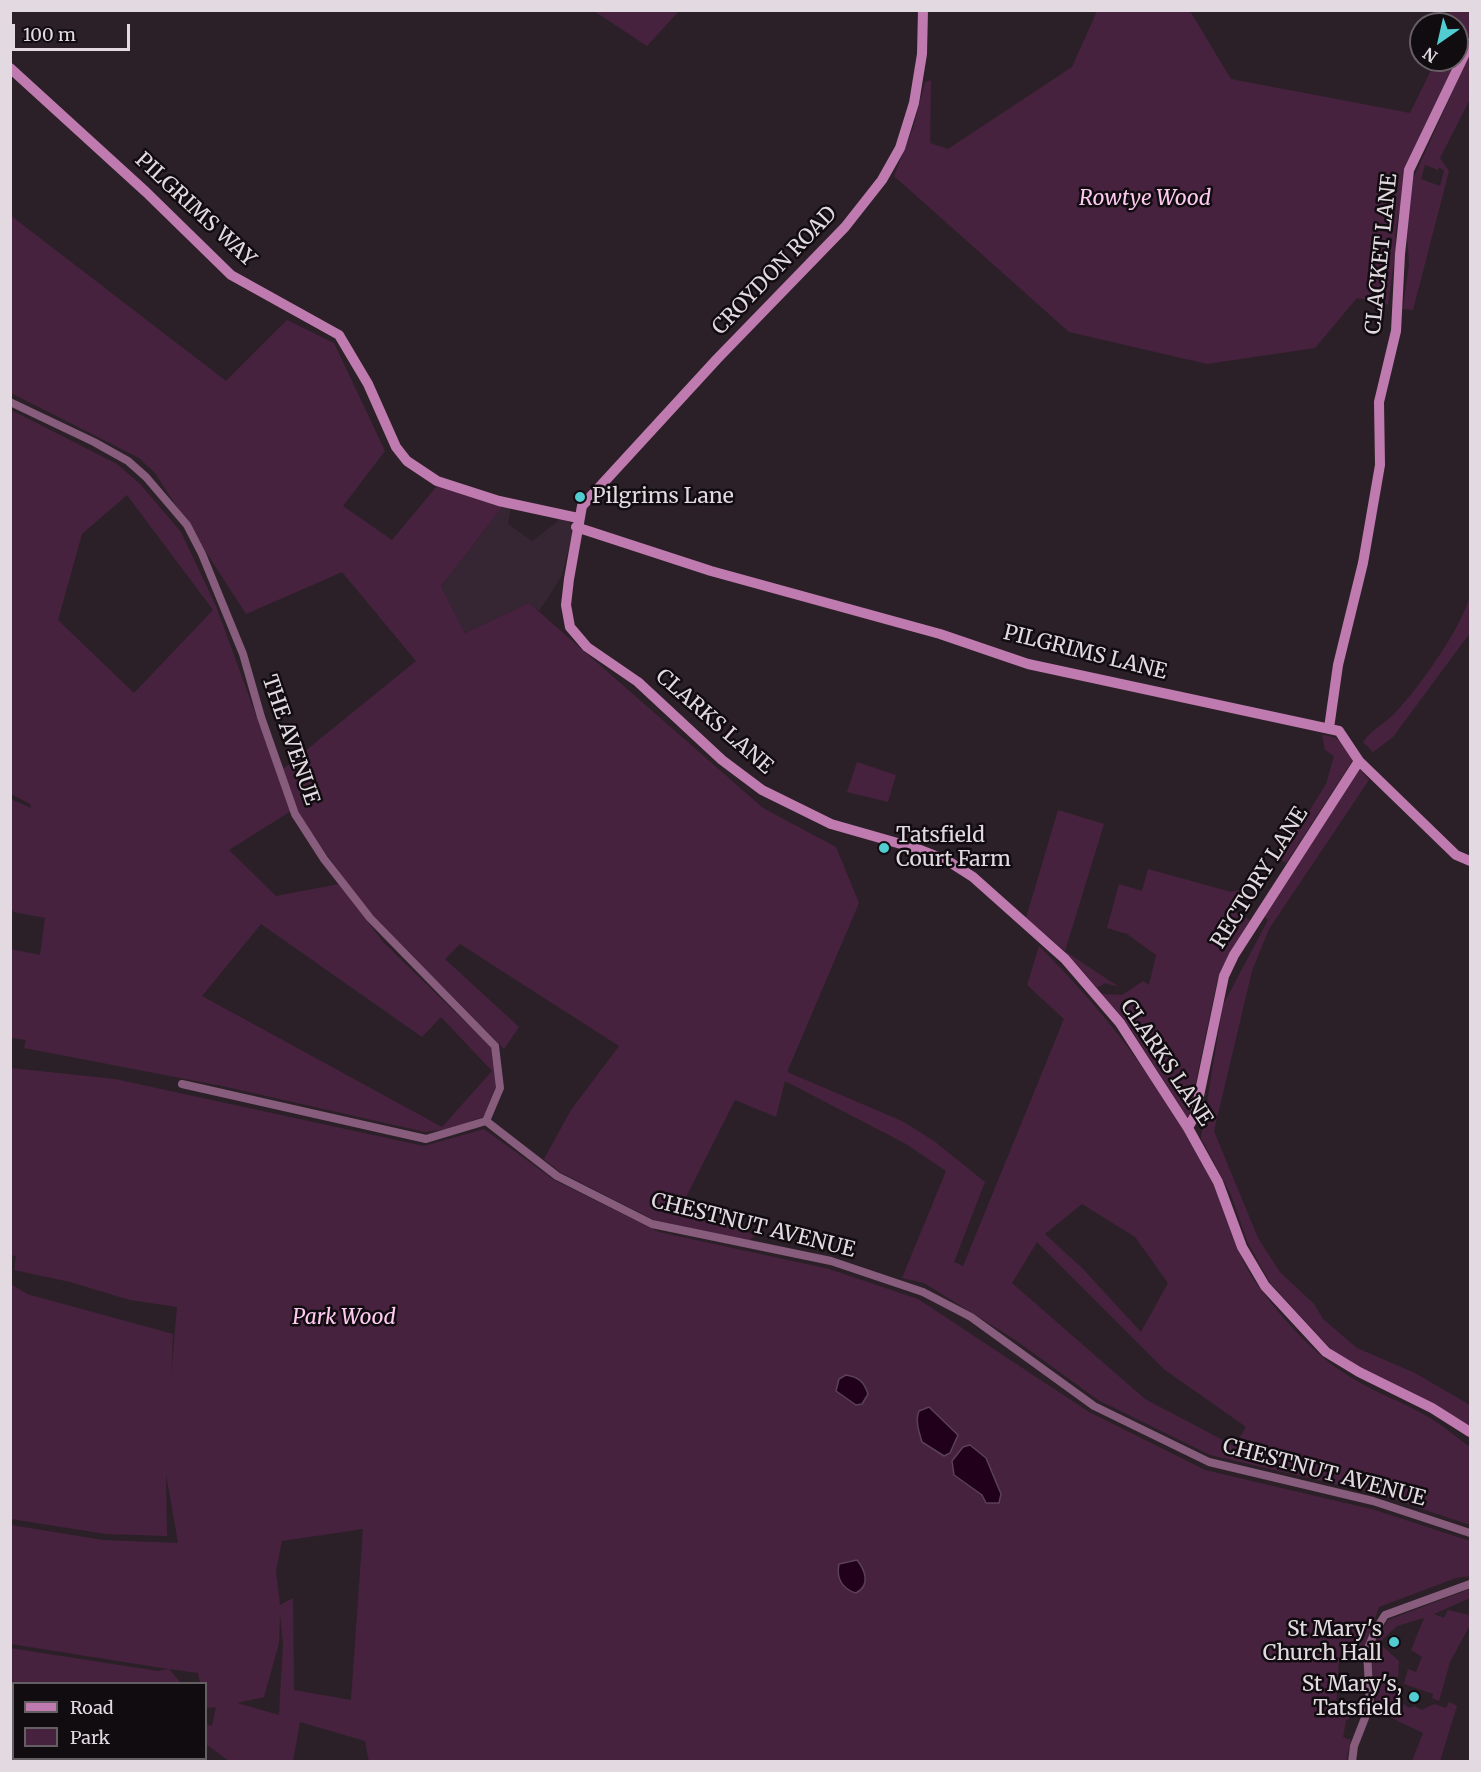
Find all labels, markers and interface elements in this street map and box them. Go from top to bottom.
scale bar [15,12,134,50]
north arrow [1409,12,1469,72]
text: 100 m [23,23,76,46]
text: N [1419,43,1441,67]
street label: PILGRIMS WAY [129,148,261,272]
street label: CLACKET LANE [1361,172,1403,336]
park label: Rowtye Wood [1079,186,1211,212]
street label: CROYDON ROAD [707,202,843,340]
place label: Pilgrims Lane [592,484,734,510]
marker: Pilgrims Lane [573,490,587,504]
street label: PILGRIMS LANE [1001,620,1169,686]
street label: CLARKS LANE [650,664,778,780]
street label: THE AVENUE [256,672,324,808]
street label: RECTORY LANE [1206,803,1314,953]
place label: Tatsfield Court Farm [896,823,1011,873]
marker: Tatsfield Court Farm [877,841,891,855]
street label: CLARKS LANE [1114,995,1218,1131]
street label: CHESTNUT AVENUE [648,1188,858,1264]
park label: Park Wood [292,1305,396,1331]
street label: CHESTNUT AVENUE [1220,1434,1428,1512]
place label: St Mary's Church Hall [1263,1617,1382,1667]
marker: St Mary's Church Hall [1387,1635,1401,1649]
place label: St Mary's, Tatsfield [1302,1672,1402,1722]
legend [12,1682,207,1760]
marker: St Mary's, Tatsfield [1407,1690,1421,1704]
text: Road [70,1696,114,1719]
text: Park [70,1726,110,1749]

